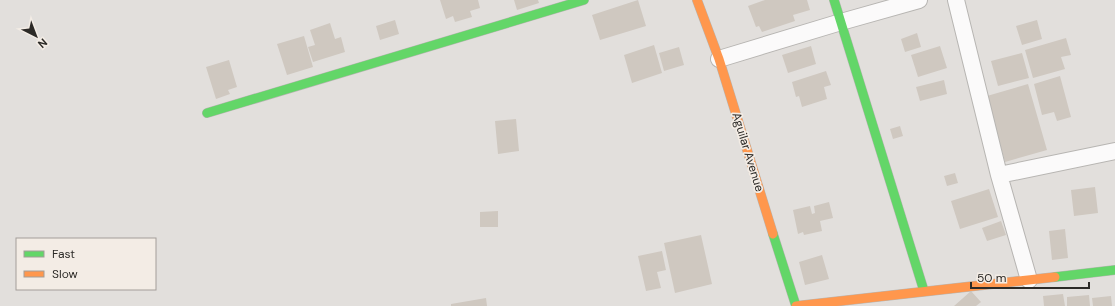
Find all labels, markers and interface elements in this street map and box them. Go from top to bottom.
north arrow [16,16,56,56]
text: N [35,36,50,51]
street label: Aguilar Avenue [728,110,768,194]
legend [16,238,156,290]
text: Fast [52,246,75,262]
scale bar [971,264,1089,290]
text: Slow [52,266,78,282]
text: 50 m [977,270,1006,286]

